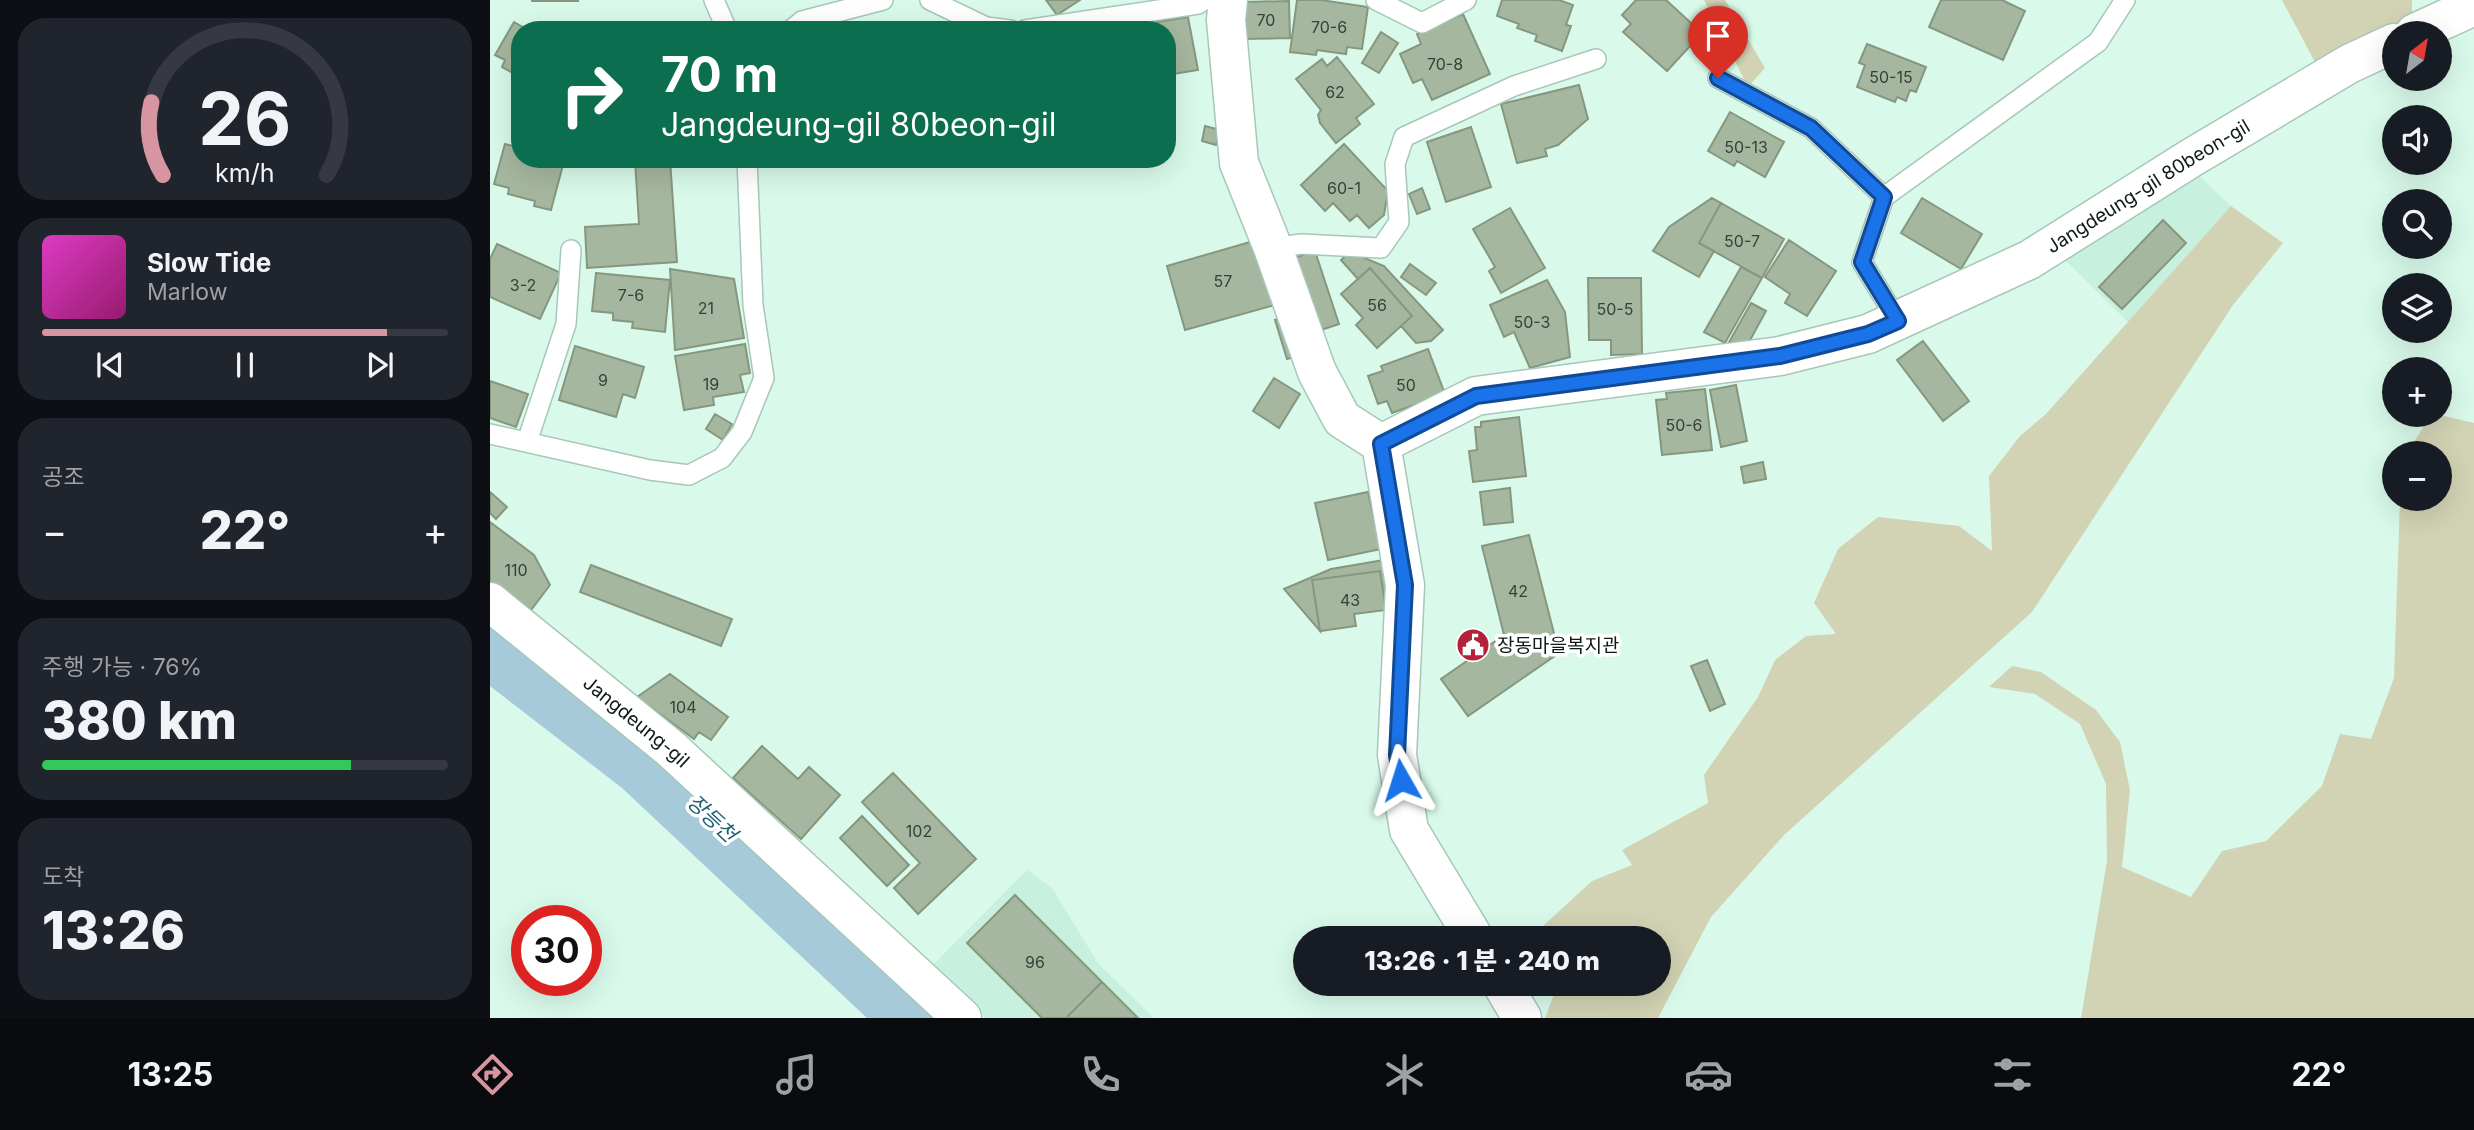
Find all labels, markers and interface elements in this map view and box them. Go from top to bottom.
pin [1688,6,1748,78]
house number: 70 [1257,10,1275,30]
house number: 70-6 [1311,17,1347,37]
icon: arrive [1699,17,1737,55]
north arrow [2382,21,2452,91]
map controls [2382,21,2452,511]
text: 70 m [661,45,778,104]
icon: right [546,49,637,140]
house number: 70-8 [1427,54,1463,74]
house number: 50-15 [1869,67,1913,87]
text: 26 [198,74,292,163]
house number: 62 [1325,82,1345,102]
text: Jangdeung-gil 80beon-gil [661,105,1056,144]
button: sound [2382,105,2452,175]
street label: Jangdeung-gil 80beon-gil [2042,114,2254,258]
house number: 50-13 [1724,137,1768,157]
text: km/h [215,158,275,188]
house number: 60-1 [1327,178,1361,198]
button: search [2382,189,2452,259]
house number: 50-7 [1724,231,1760,251]
text: Slow Tide [147,247,271,278]
house number: 57 [1214,271,1232,291]
button: layers [2382,273,2452,343]
house number: 3-2 [510,275,536,295]
text: Marlow [147,278,227,306]
house number: 7-6 [618,285,644,305]
house number: 56 [1367,295,1387,315]
house number: 21 [698,298,714,318]
house number: 50-5 [1597,299,1633,319]
house number: 50-3 [1514,312,1550,332]
icon: previous [91,346,129,384]
icon: pause [226,346,264,384]
icon: next [361,346,399,384]
button: + [2382,357,2452,427]
house number: 9 [598,370,608,390]
house number: 19 [703,374,719,394]
house number: 50 [1396,375,1416,395]
house number: 50-6 [1665,415,1703,435]
button: − [2382,441,2452,511]
text: 공조 [42,463,84,491]
text: 22° [200,499,290,562]
text: − [42,508,67,554]
text: + [423,508,448,554]
house number: 110 [504,560,528,580]
house number: 42 [1508,581,1528,601]
house number: 43 [1340,590,1360,610]
public building icon: 장동마을복지관 [1454,626,1492,664]
place label: 장동마을복지관 [1497,634,1619,657]
text: 주행 가능 · 76% [42,653,202,681]
street label: Jangdeung-gil [579,671,694,772]
text: 380 km [42,689,237,752]
house number: 104 [670,697,696,717]
position arrow [1364,743,1438,817]
water label: 장등천 [682,789,744,849]
house number: 102 [906,821,932,841]
text: 도착 [42,863,84,891]
text: 13:26 [42,899,185,962]
speed limit sign: 30 [511,905,602,996]
text: 13:26 · 1 분 · 240 m [1364,945,1600,976]
house number: 96 [1025,952,1045,972]
icon: directions [468,1050,517,1099]
icon: music [772,1050,821,1099]
icon: phone [1076,1050,1125,1099]
icon: climate [1380,1050,1429,1099]
icon: car [1684,1050,1733,1099]
icon: filters [1988,1050,2037,1099]
text: 13:25 [127,1055,213,1094]
text: 22° [2291,1055,2346,1094]

